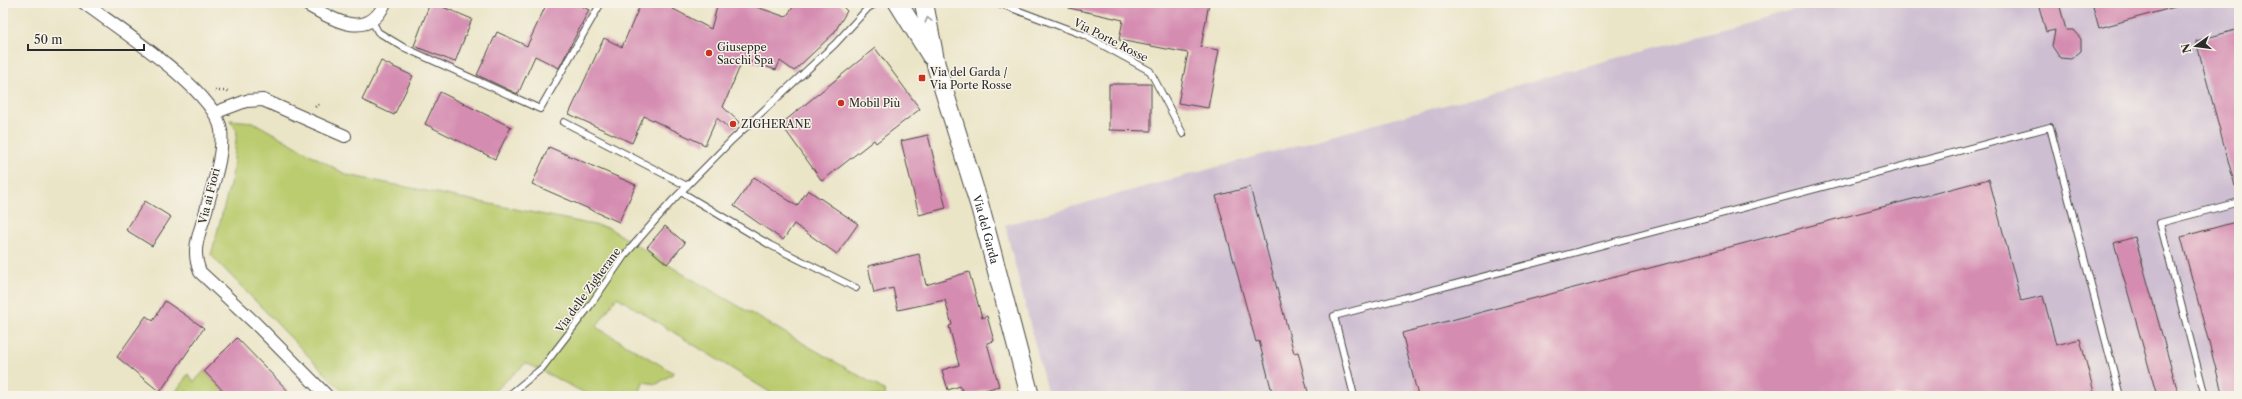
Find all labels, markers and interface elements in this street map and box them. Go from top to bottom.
street label: Via Porte Rosse [1071,15,1151,65]
one-way arrow [924,17,933,24]
scale bar [28,26,144,52]
north arrow [2176,26,2216,66]
text: 50 m [34,32,63,47]
place label: Giuseppe Sacchi Spa [717,40,773,67]
text: N [2178,42,2194,55]
marker: Giuseppe Sacchi Spa [704,48,714,58]
place label: Via del Garda / Via Porte Rosse [929,65,1012,92]
marker: Via del Garda / Via Porte Rosse [917,73,927,83]
place label: Mobil Più [849,96,900,110]
marker: Mobil Più [836,98,846,108]
place label: ZIGHERANE [741,117,812,131]
marker: ZIGHERANE [728,119,738,129]
street label: Via ai Fiori [195,166,223,226]
street label: Via del Garda [969,192,1002,266]
street label: Via delle Zigherane [552,245,623,336]

